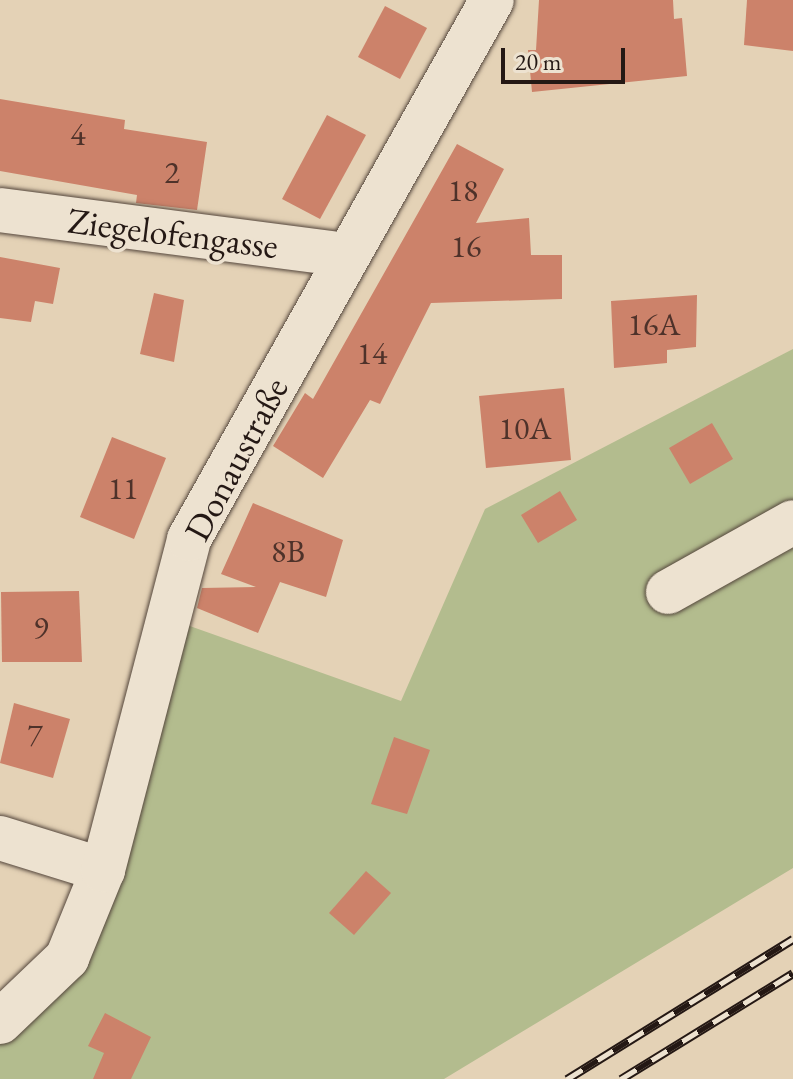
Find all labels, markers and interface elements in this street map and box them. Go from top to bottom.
scale bar [505,32,629,82]
text: 20 m [515,46,562,77]
house number: 4 [70,115,86,153]
house number: 2 [164,153,180,191]
house number: 18 [448,171,478,209]
street label: Ziegelofengasse [65,199,281,267]
house number: 16 [451,227,481,265]
house number: 16A [628,305,680,343]
house number: 14 [357,334,387,372]
street label: Donaustraße [175,370,297,548]
house number: 10A [499,409,551,447]
house number: 11 [108,469,138,507]
house number: 8B [271,532,305,570]
house number: 9 [33,608,49,646]
house number: 7 [27,715,43,753]

